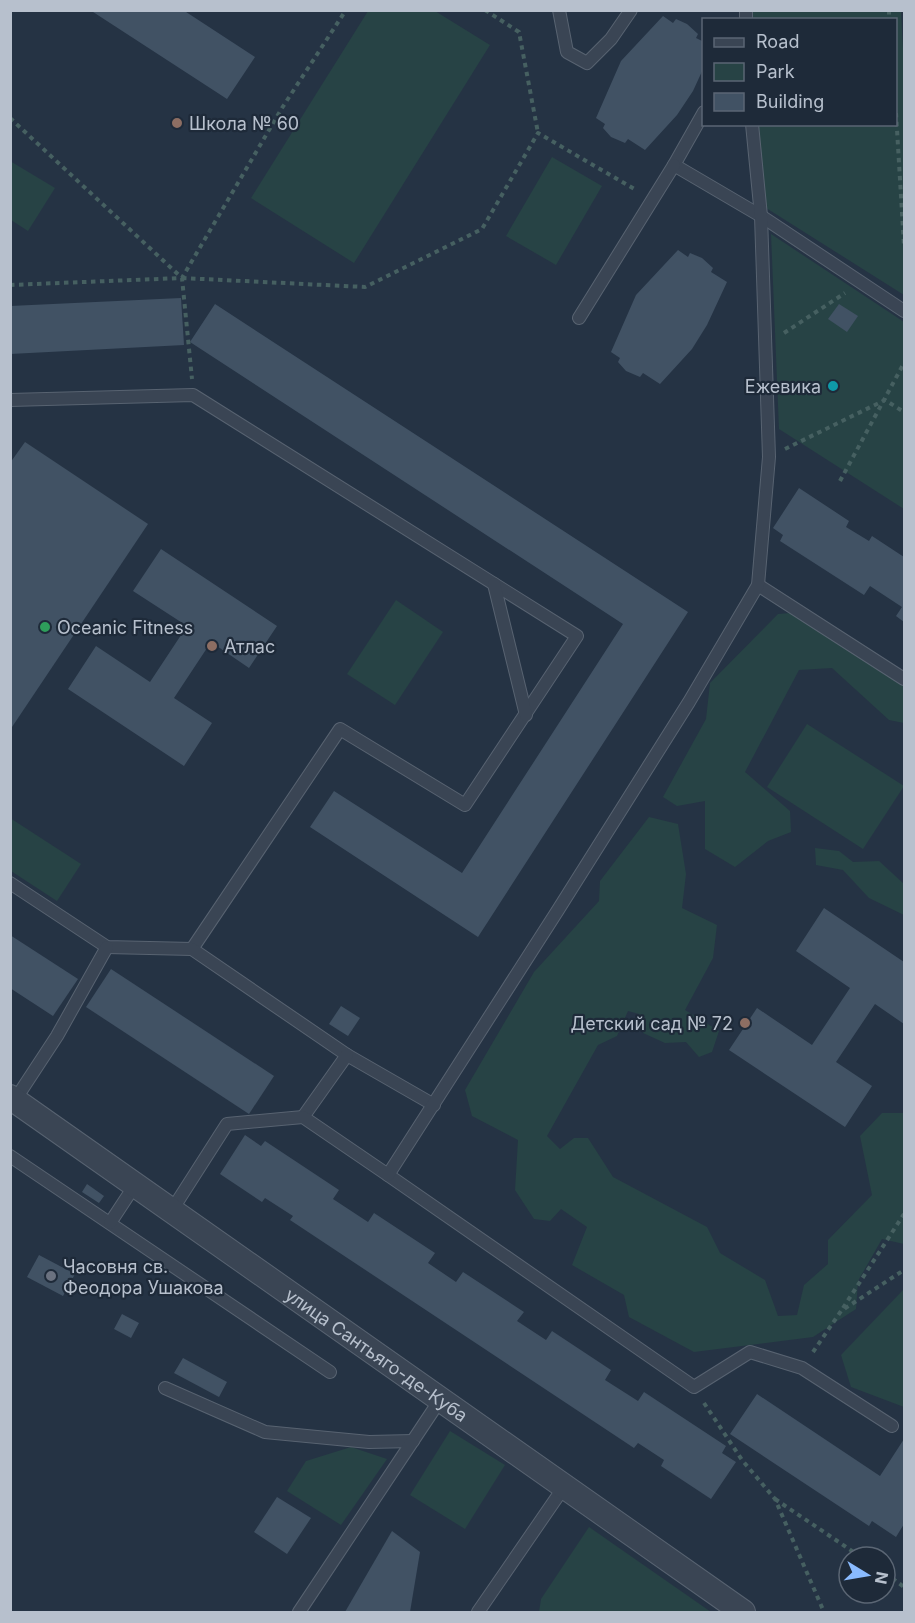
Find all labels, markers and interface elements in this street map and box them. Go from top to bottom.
legend [702,18,897,126]
text: Road [756,31,799,52]
text: Park [756,61,795,82]
text: Building [756,91,824,112]
place label: Школа № 60 [189,113,299,134]
marker: Школа № 60 [170,116,184,130]
place label: Ежевика [745,376,821,397]
marker: Ежевика [826,379,840,393]
place label: Oceanic Fitness [57,617,193,638]
marker: Oceanic Fitness [38,620,52,634]
place label: Атлас [224,636,275,657]
marker: Атлас [205,639,219,653]
place label: Детский сад № 72 [570,1013,733,1034]
marker: Детский сад № 72 [738,1016,752,1030]
place label: Часовня св. Феодора Ушакова [63,1256,224,1298]
marker: Часовня св. Феодора Ушакова [44,1269,58,1283]
street label: улица Сантьяго-де-Куба [281,1283,472,1426]
north arrow [837,1545,897,1605]
text: N [871,1570,893,1586]

